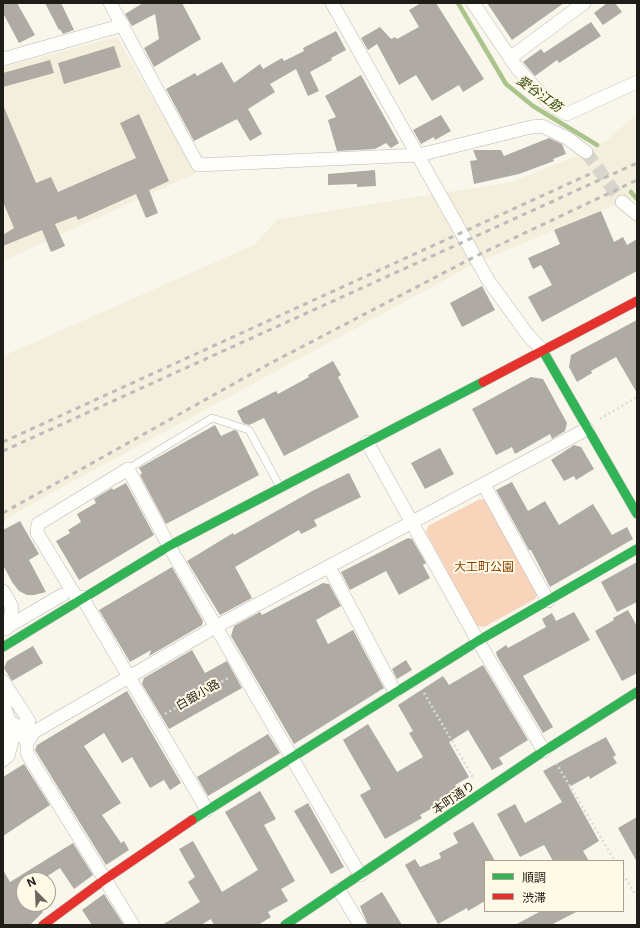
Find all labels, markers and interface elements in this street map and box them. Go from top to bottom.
water label: 愛谷江筋 [513,72,565,116]
park label: 大工町公園 [454,560,514,574]
street label: 白銀小路 [174,677,222,713]
street label: 本町通り [430,779,478,817]
legend [484,860,624,912]
text: 順調 [522,870,546,885]
north arrow [16,872,56,912]
text: N [25,874,38,890]
text: 渋滞 [522,890,546,905]

